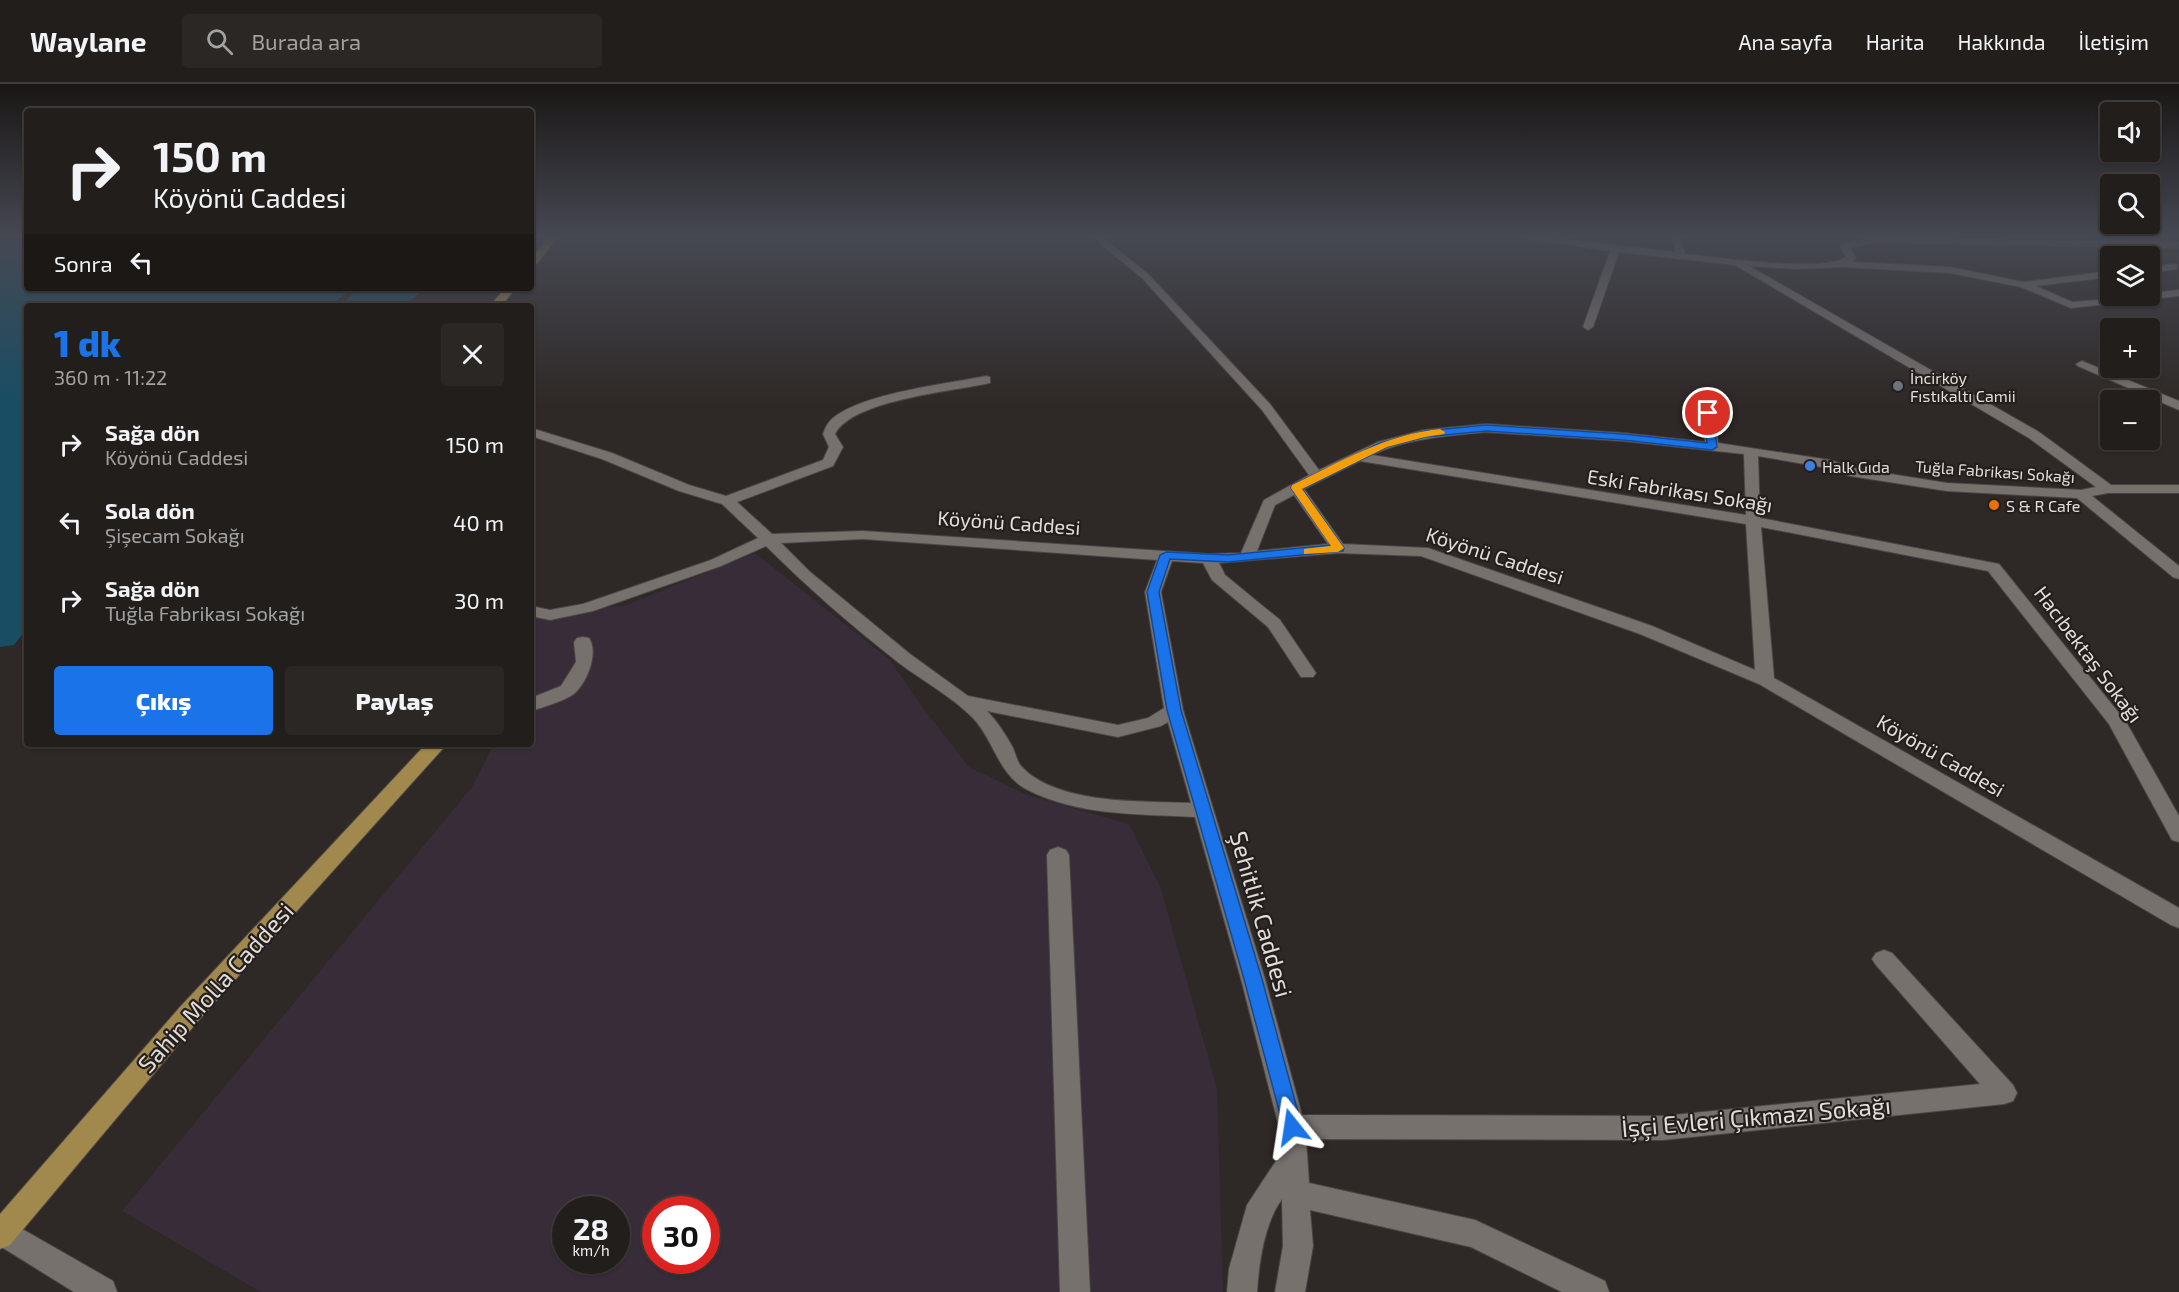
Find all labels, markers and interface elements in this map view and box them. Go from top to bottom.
search box [182,14,602,68]
text: Waylane [30,24,146,58]
icon: search [203,25,236,58]
text: Burada ara [251,28,361,54]
text: Ana sayfa [1738,29,1833,54]
text: Harita [1866,29,1925,54]
text: Hakkında [1958,29,2045,54]
text: İletişim [2078,29,2149,54]
map controls [2100,102,2160,450]
button: sound [2100,102,2160,162]
text: 150 m [153,130,267,180]
icon: right [54,132,132,210]
button: search [2100,174,2160,234]
text: Köyönü Caddesi [153,181,346,213]
icon: left [125,246,158,279]
button: layers [2100,246,2160,306]
text: Sonra [54,250,113,276]
button: + [2100,318,2160,378]
text: 1 dk [54,321,121,364]
button: close [441,323,504,386]
text: 360 m · 11:22 [54,365,167,389]
place label: İncirköy Fıstıkaltı Camii [1910,368,2016,405]
marker: İncirköy Fıstıkaltı Camii [1891,379,1905,393]
pin [1682,387,1733,438]
button: − [2100,390,2160,450]
icon: arrive [1691,396,1724,429]
text: Sağa dön [105,419,200,445]
icon: right [54,428,87,461]
text: 150 m [446,431,504,457]
text: Köyönü Caddesi [105,445,248,469]
street label: Tuğla Fabrikası Sokağı [1914,456,2076,486]
place label: Halk Gıda [1822,457,1890,476]
marker: Halk Gıda [1803,459,1817,473]
street label: Eski Fabrikası Sokağı [1586,463,1774,517]
place label: S & R Cafe [2006,496,2080,515]
text: Sola dön [105,497,195,523]
marker: S & R Cafe [1987,498,2001,512]
street label: Köyönü Caddesi [937,505,1081,539]
icon: left [54,506,87,539]
text: 40 m [453,509,504,535]
street label: Köyönü Caddesi [1423,521,1567,589]
text: Şişecam Sokağı [105,523,245,547]
text: Sağa dön [105,575,200,601]
street label: Hacıbektaş Sokağı [2029,581,2148,728]
icon: right [54,584,87,617]
text: 30 m [454,587,504,613]
text: Tuğla Fabrikası Sokağı [105,601,305,625]
button: Çıkış [54,666,273,735]
button: Paylaş [285,666,504,735]
street label: Köyönü Caddesi [1873,709,2009,801]
street label: Şehitlik Caddesi [1223,828,1300,1001]
street label: Sahip Molla Caddesi [131,896,299,1078]
street label: İşçi Evleri Çıkmazı Sokağı [1620,1090,1892,1143]
position arrow [1260,1095,1324,1159]
speed limit sign: 30 [642,1196,720,1274]
text: 28 [573,1210,609,1246]
text: km/h [572,1241,610,1259]

